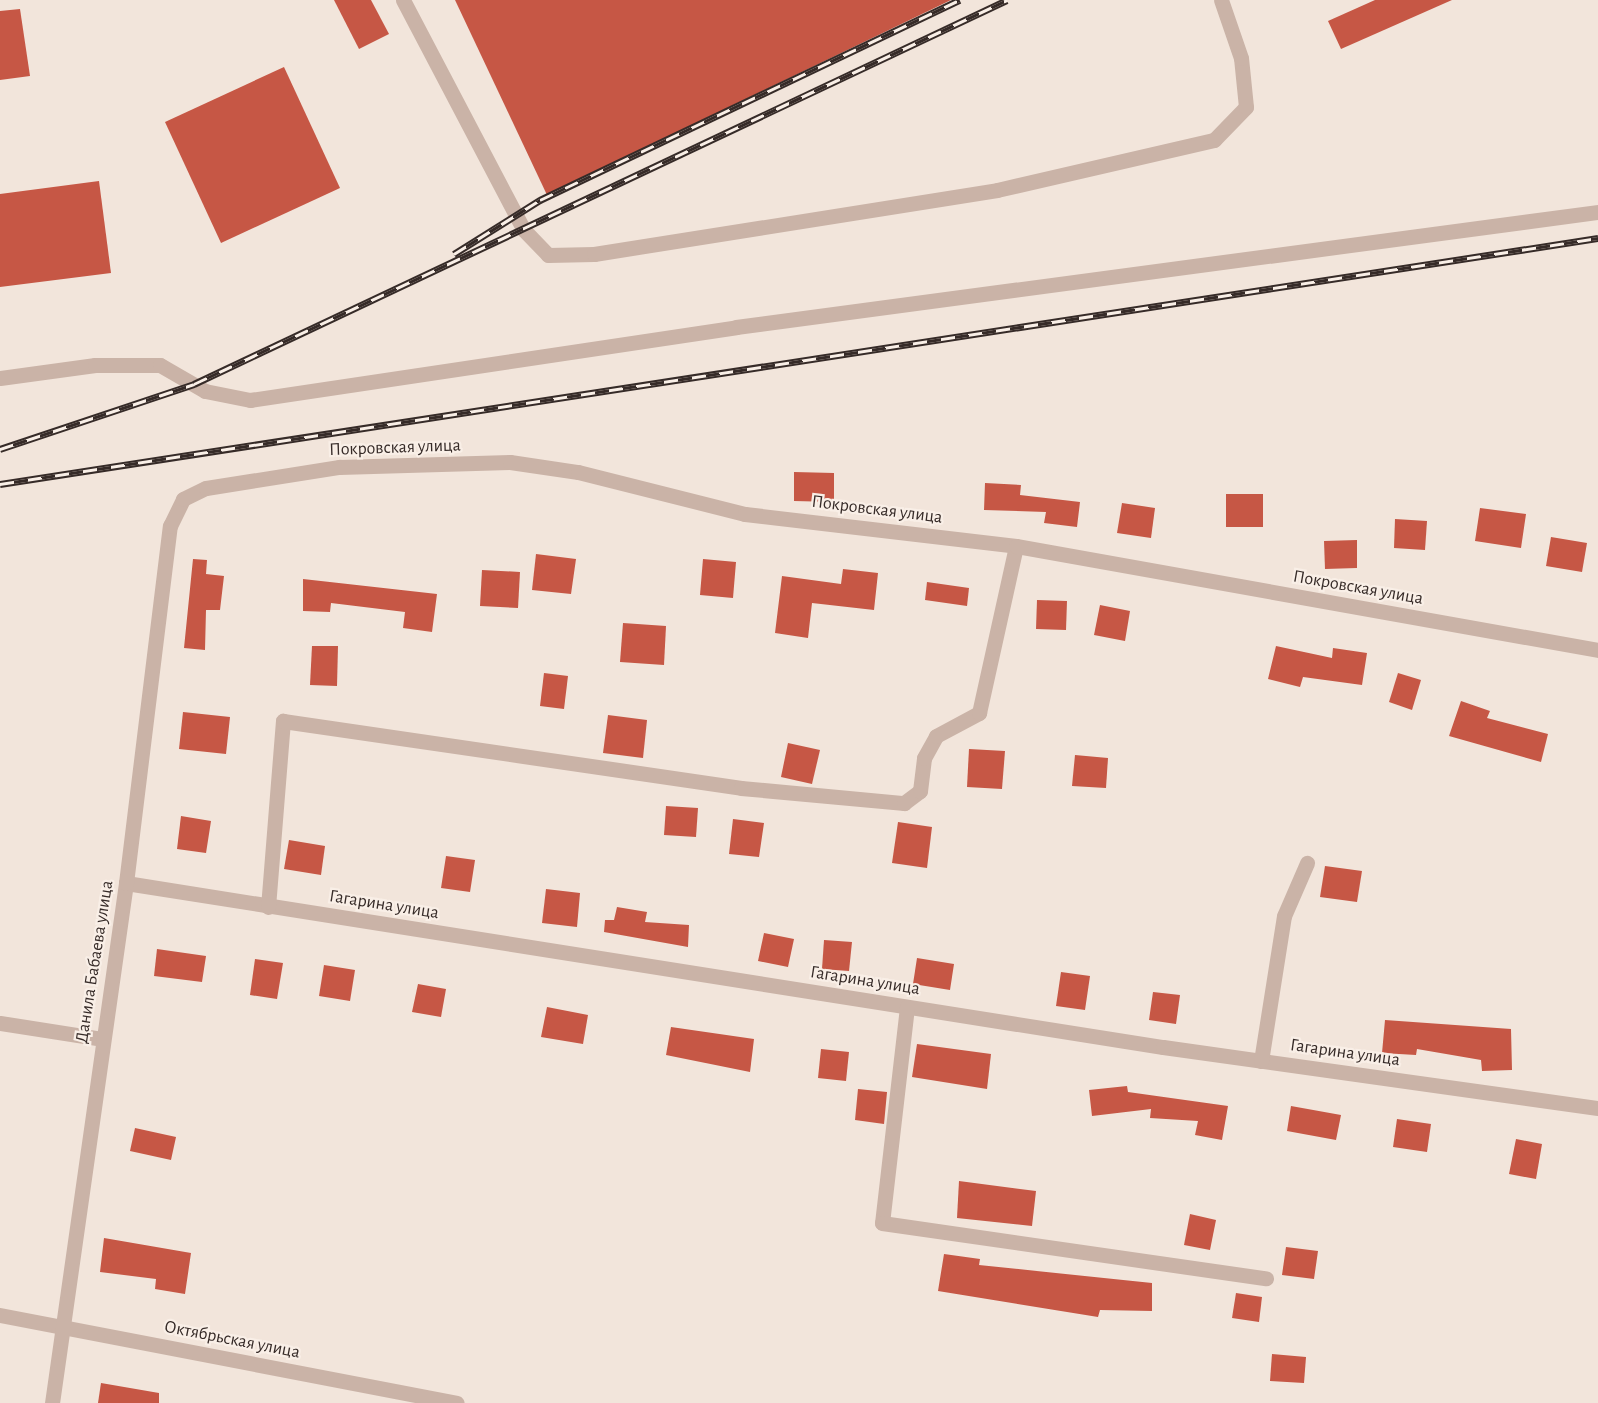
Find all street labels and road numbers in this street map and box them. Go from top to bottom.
street label: Покровская улица [329,435,461,461]
street label: Покровская улица [810,491,944,529]
street label: Покровская улица [1291,566,1425,610]
street label: Данила Бабаева улица [71,879,119,1045]
street label: Гагарина улица [328,886,440,924]
street label: Гагарина улица [809,962,921,1000]
street label: Гагарина улица [1289,1035,1401,1071]
street label: Октябрьская улица [162,1316,302,1364]

